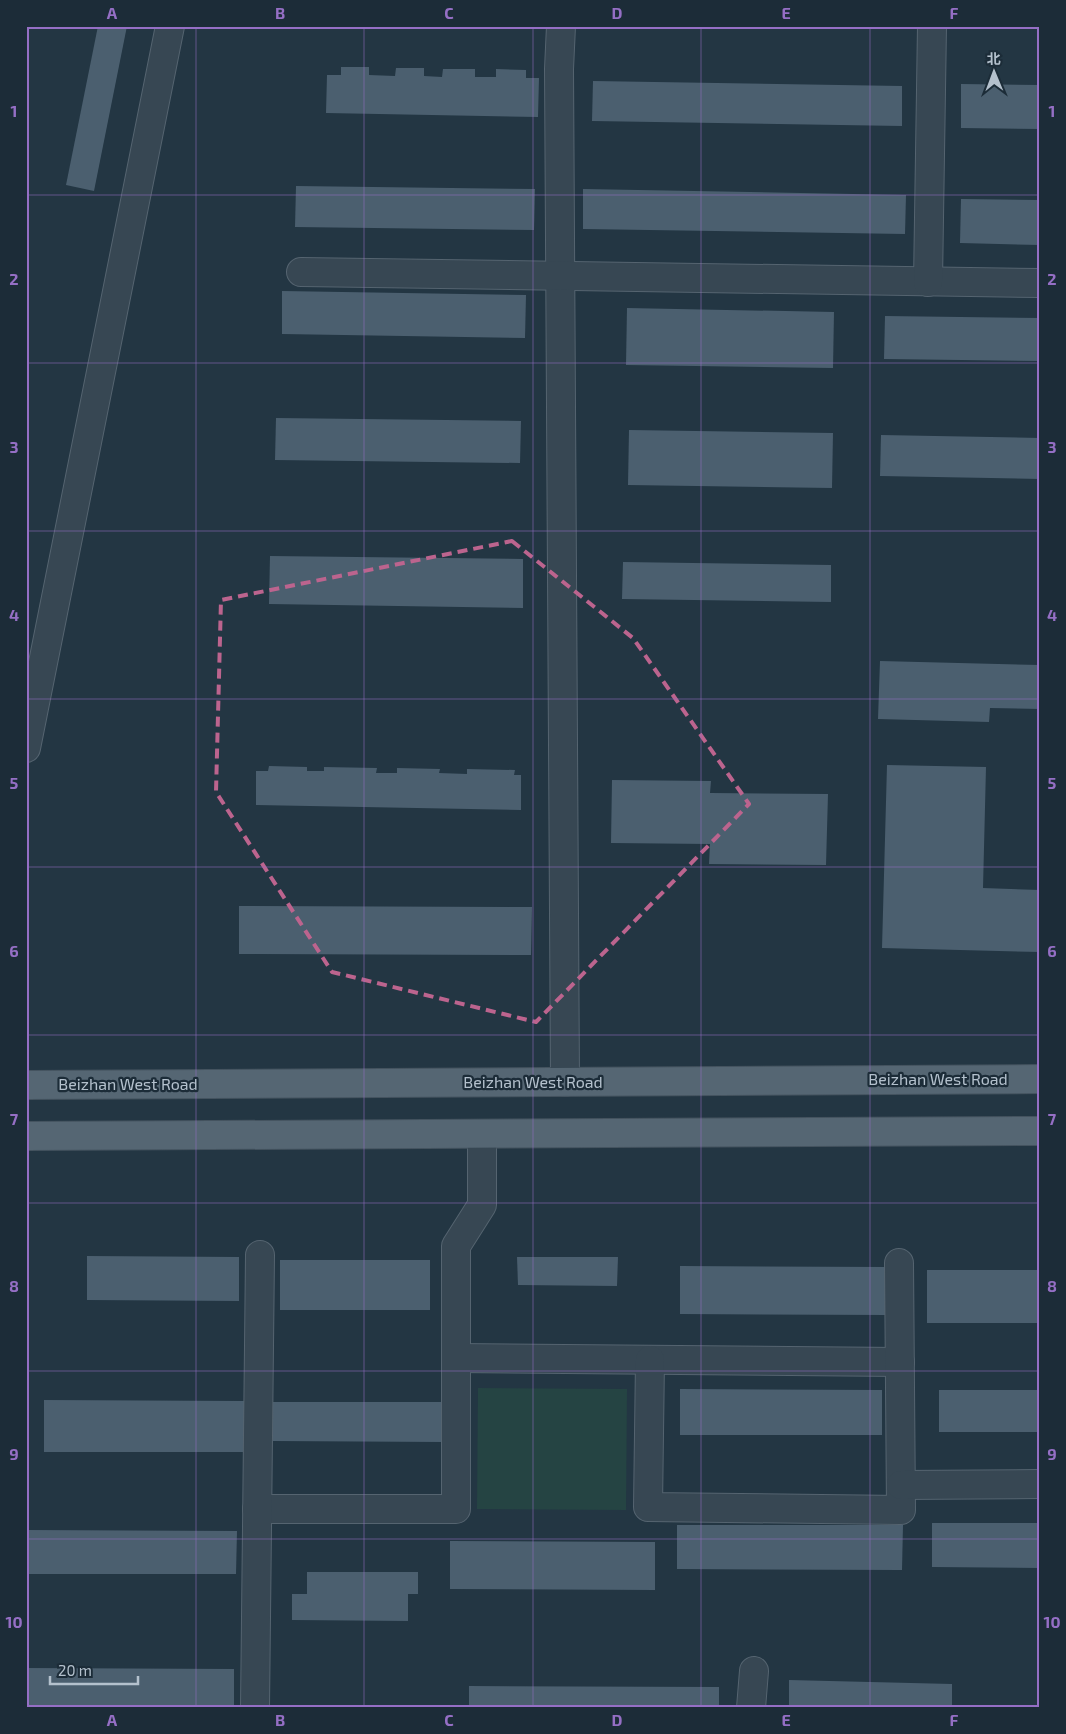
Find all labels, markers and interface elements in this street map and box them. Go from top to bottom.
text: A [107,3,118,22]
text: B [275,3,285,22]
text: C [444,3,454,22]
text: D [612,3,623,22]
text: E [781,3,791,22]
text: F [950,3,959,22]
north arrow [968,48,1018,98]
text: 北 [987,50,1001,67]
text: 1 [11,101,17,120]
text: 1 [1049,101,1055,120]
text: 2 [9,269,19,288]
text: 2 [1047,269,1057,288]
text: 3 [9,437,19,456]
text: 3 [1047,437,1057,456]
text: 4 [9,605,19,624]
text: 4 [1047,605,1057,624]
text: 5 [10,773,19,792]
text: 5 [1048,773,1057,792]
text: 6 [9,941,19,960]
text: 6 [1047,941,1057,960]
street label: Beizhan West Road [868,1069,1008,1088]
street label: Beizhan West Road [463,1072,603,1091]
street label: Beizhan West Road [58,1074,198,1093]
text: 7 [10,1109,19,1128]
text: 7 [1048,1109,1057,1128]
text: 8 [9,1276,19,1295]
text: 8 [1047,1276,1057,1295]
text: 9 [9,1444,19,1463]
text: 9 [1047,1444,1057,1463]
text: 10 [5,1612,23,1631]
text: 10 [1043,1612,1061,1631]
scale bar [50,1654,138,1686]
text: 20 m [58,1661,92,1679]
text: A [107,1710,118,1729]
text: B [275,1710,285,1729]
text: C [444,1710,454,1729]
text: D [612,1710,623,1729]
text: E [781,1710,791,1729]
text: F [950,1710,959,1729]

